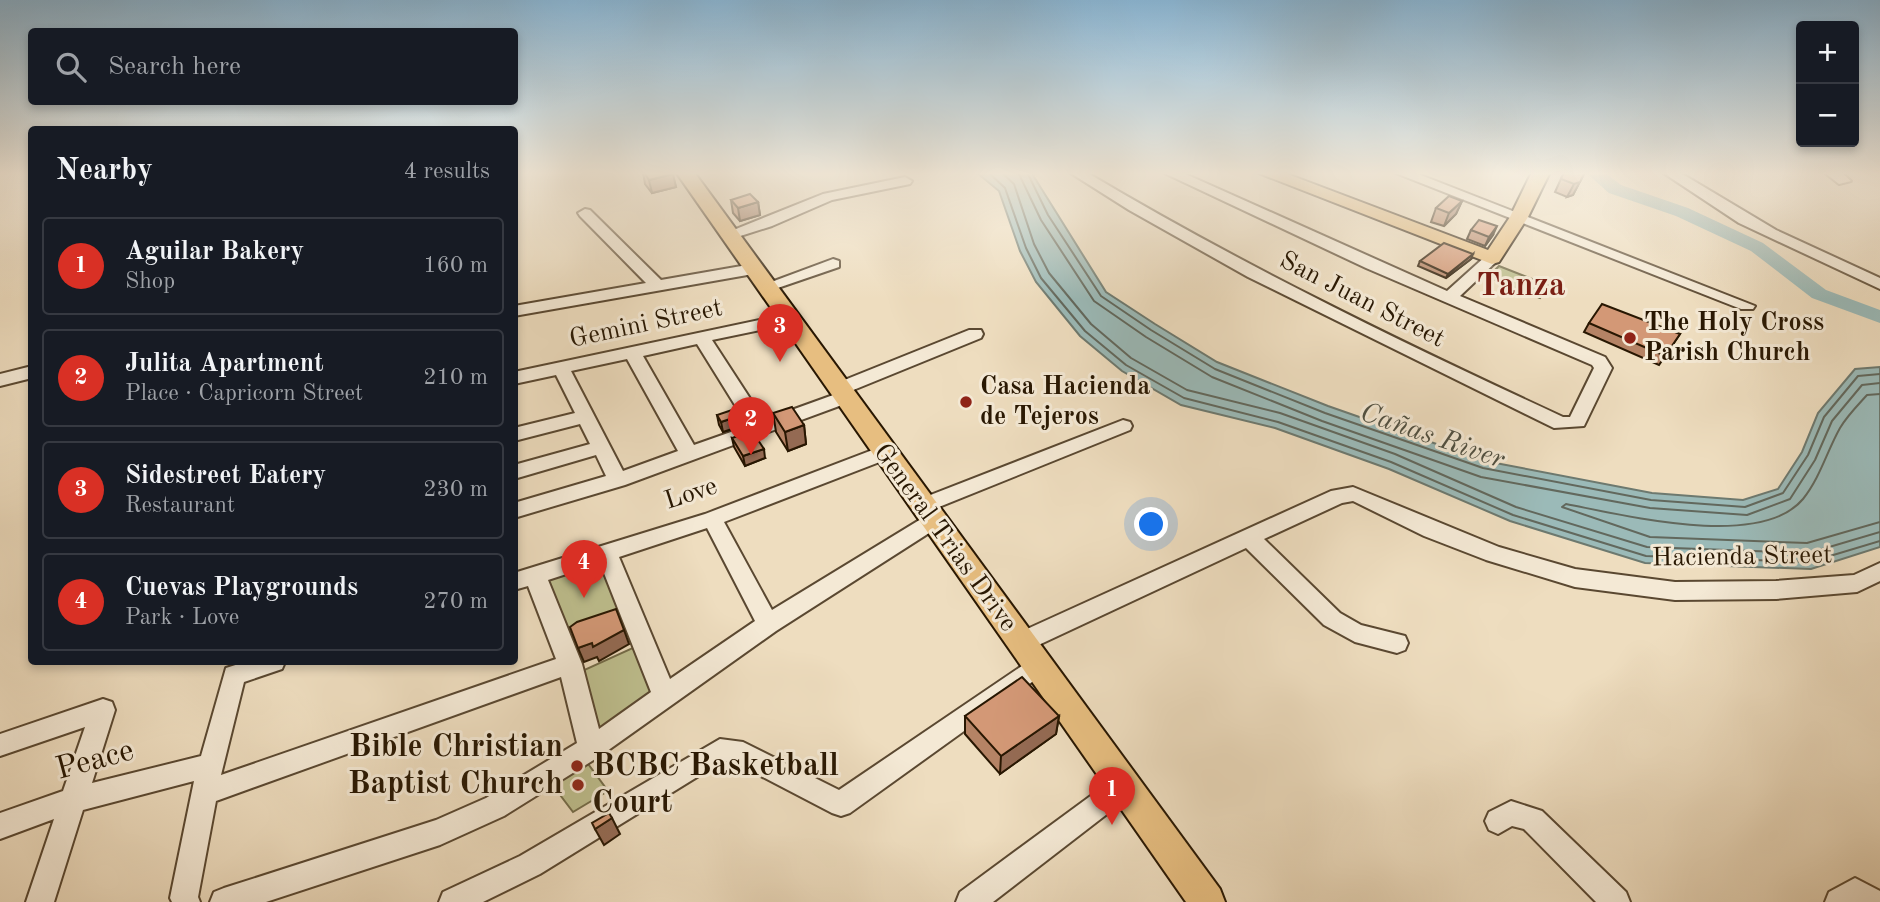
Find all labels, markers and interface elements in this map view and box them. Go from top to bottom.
map controls [1796,21,1859,147]
button: + [1796,21,1859,84]
search box [28,28,518,105]
icon: search [52,48,90,86]
text: Search here [108,54,241,80]
button: − [1796,84,1859,147]
text: Nearby [56,156,153,186]
text: 4 results [404,160,490,183]
text: Aguilar Bakery [125,239,304,265]
street label: San Juan Street [1275,247,1449,353]
text: 1 [74,254,88,277]
text: 160 m [423,254,488,277]
text: Shop [125,270,175,293]
district label: Tanza [1477,270,1566,303]
street label: Gemini Street [567,295,725,353]
pin: 3 [757,304,803,362]
place label: The Holy Cross Parish Church [1644,310,1824,366]
marker: The Holy Cross Parish Church [1622,330,1638,346]
text: Julita Apartment [125,351,324,377]
text: 2 [74,366,88,389]
text: 210 m [423,366,488,389]
place label: Casa Hacienda de Tejeros [980,374,1150,430]
text: Place · Capricorn Street [125,382,363,405]
marker: Casa Hacienda de Tejeros [958,394,974,410]
pin: 2 [728,397,774,455]
water label: Cañas River [1356,399,1509,475]
street label: General Trias Drive [868,440,1022,636]
text: Sidestreet Eatery [125,463,326,489]
street label: Love [661,473,721,515]
text: 3 [74,478,88,501]
text: 230 m [423,478,488,501]
text: Restaurant [125,494,235,517]
your location [1134,507,1168,541]
pin: 4 [561,540,607,598]
street label: Hacienda Street [1652,542,1832,572]
text: Cuevas Playgrounds [125,575,358,601]
text: 4 [74,590,88,613]
text: 270 m [423,590,488,613]
text: Park · Love [125,606,239,629]
place label: Bible Christian Baptist Church [348,732,563,801]
street label: Peace [53,735,137,787]
place label: BCBC Basketball Court [592,751,839,820]
marker: Bible Christian Baptist Church [569,758,585,774]
pin: 1 [1089,767,1135,825]
marker: BCBC Basketball Court [570,777,586,793]

